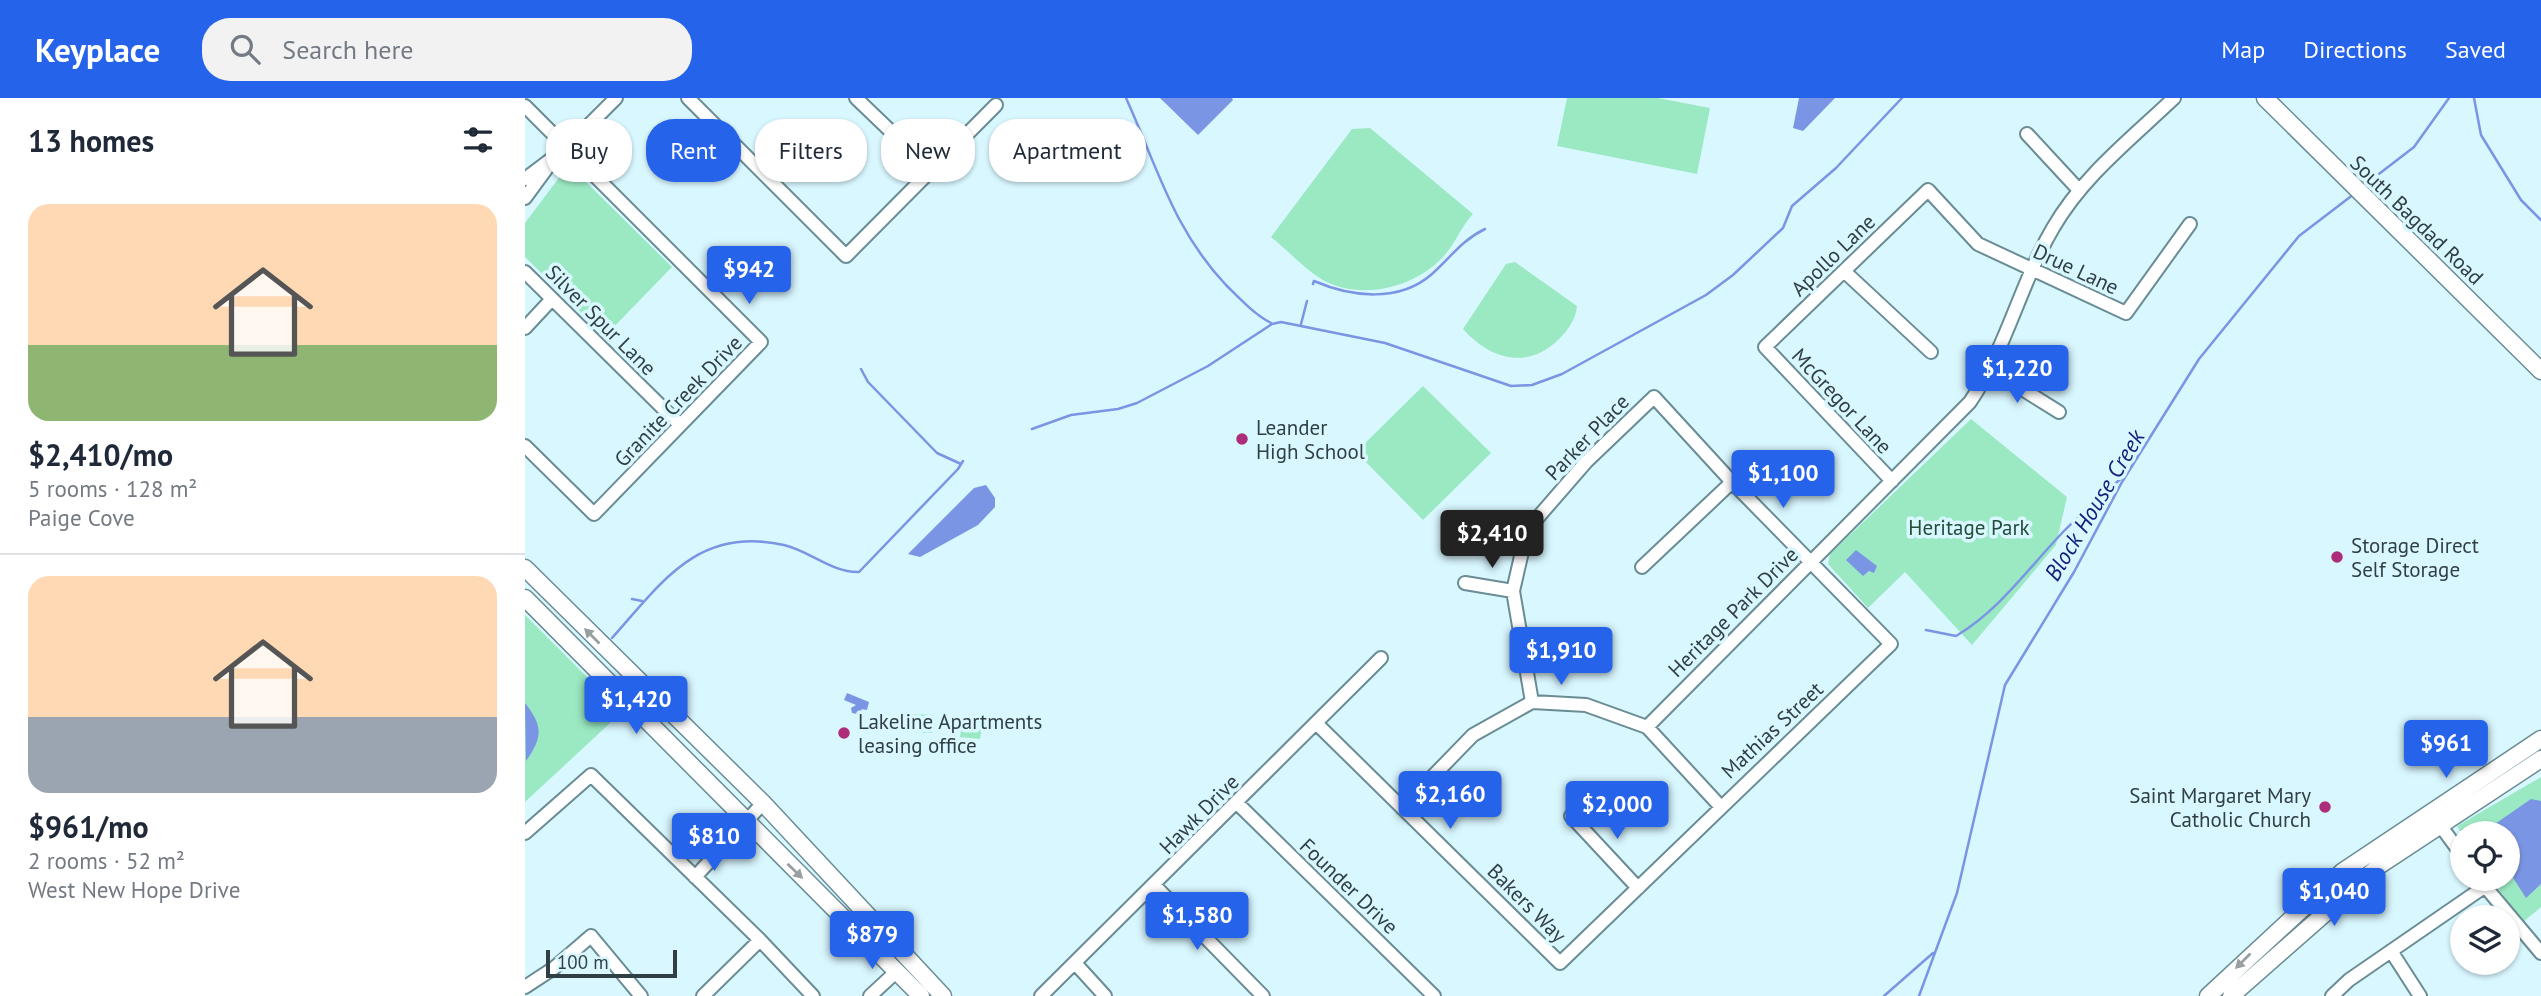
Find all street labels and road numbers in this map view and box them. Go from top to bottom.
street label: South Bagdad Road [2345,150,2489,290]
street label: Apollo Lane [1785,208,1881,302]
street label: Drue Lane [2029,237,2123,301]
street label: Silver Spur Lane [540,259,662,381]
street label: Granite Creek Drive [608,330,748,472]
street label: McGregor Lane [1786,342,1898,460]
street label: Parker Place [1539,388,1635,486]
street label: Heritage Park Drive [1662,541,1804,683]
street label: Mathias Street [1715,676,1829,784]
street label: Hawk Drive [1153,768,1245,860]
street label: Founder Drive [1294,832,1404,940]
street label: Bakers Way [1482,858,1572,948]

